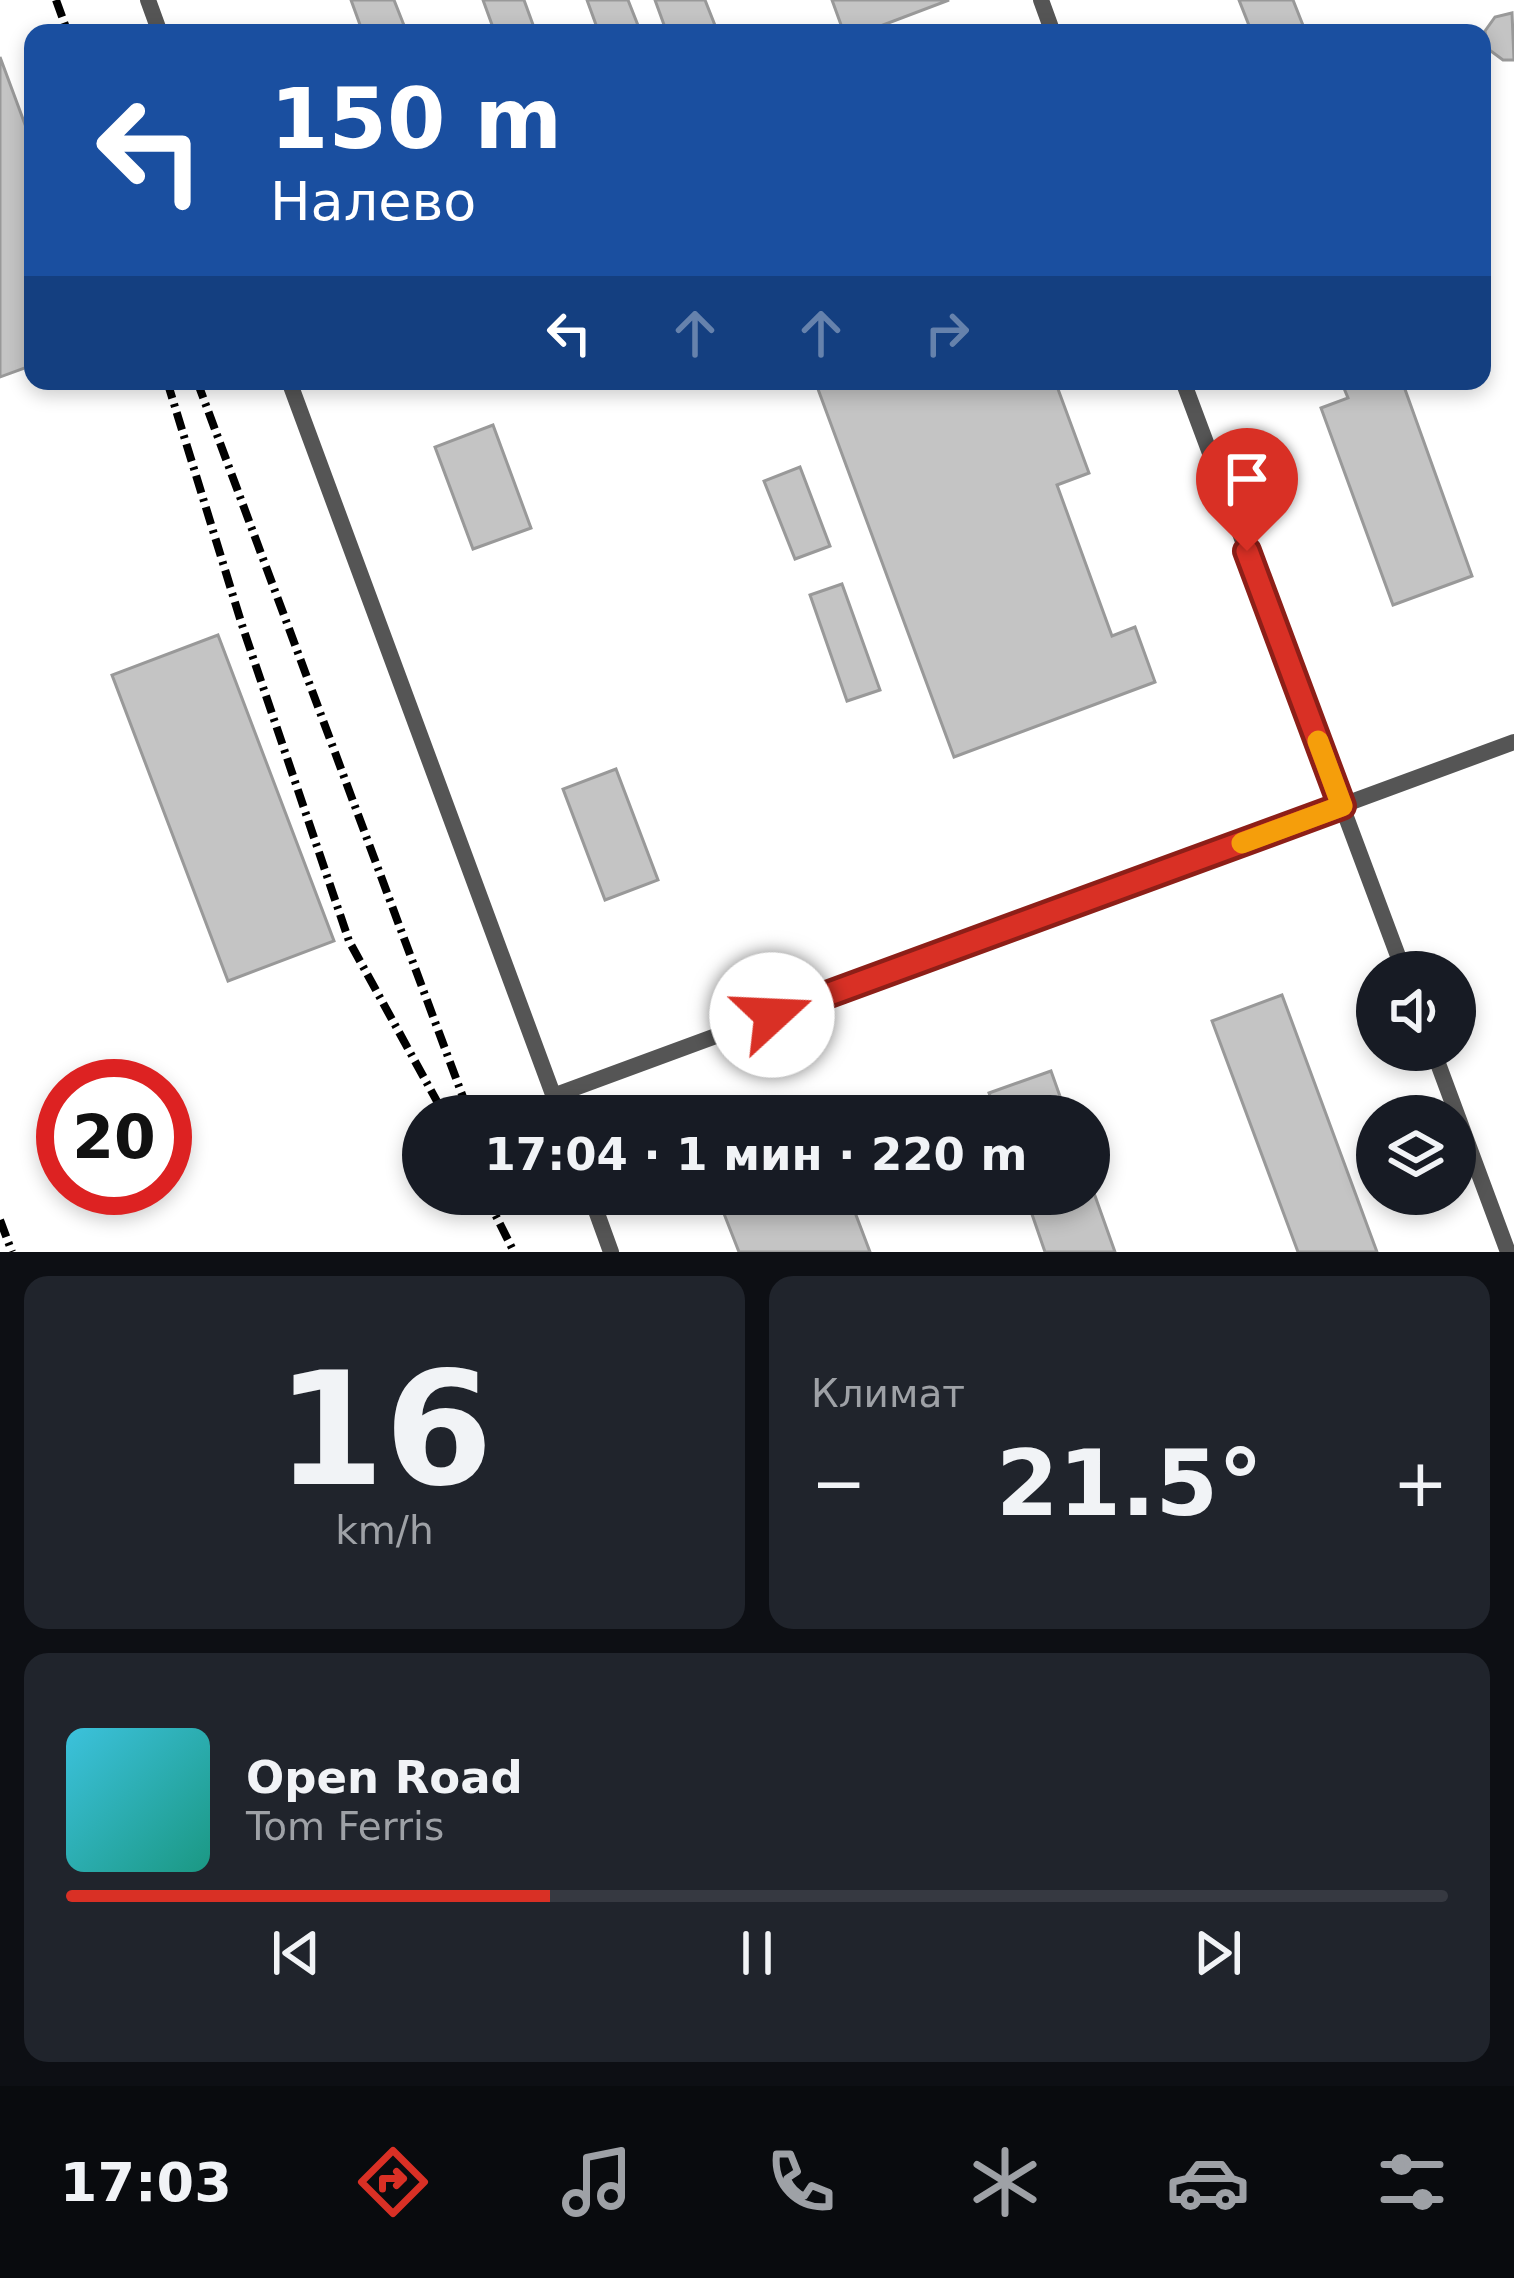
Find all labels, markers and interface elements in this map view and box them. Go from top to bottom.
text: 150 m [270,70,562,168]
icon: left [72,72,228,228]
text: Налево [270,170,476,233]
icon: left [536,300,602,366]
icon: ahead [662,300,728,366]
icon: ahead [788,300,854,366]
icon: right [914,300,980,366]
pin [1196,428,1298,551]
icon: arrive [1214,446,1280,512]
map controls [1356,951,1476,1215]
button: sound [1356,951,1476,1071]
position arrow [709,952,835,1078]
speed limit sign: 20 [36,1059,192,1215]
button: layers [1356,1095,1476,1215]
text: 17:04 · 1 мин · 220 m [485,1128,1027,1181]
text: 16 [276,1339,493,1521]
text: Климат [811,1371,965,1416]
text: 21.5° [996,1431,1263,1536]
text: − [811,1445,866,1522]
text: + [1393,1445,1448,1522]
text: km/h [335,1508,434,1553]
text: Open Road [246,1751,523,1804]
text: Tom Ferris [246,1804,444,1849]
icon: previous [263,1920,329,1986]
icon: pause [724,1920,790,1986]
icon: next [1185,1920,1251,1986]
icon: directions [351,2140,435,2224]
icon: music [555,2140,639,2224]
icon: phone [759,2140,843,2224]
icon: climate [963,2140,1047,2224]
icon: car [1166,2140,1250,2224]
icon: filters [1370,2140,1454,2224]
text: 17:03 [60,2151,232,2214]

